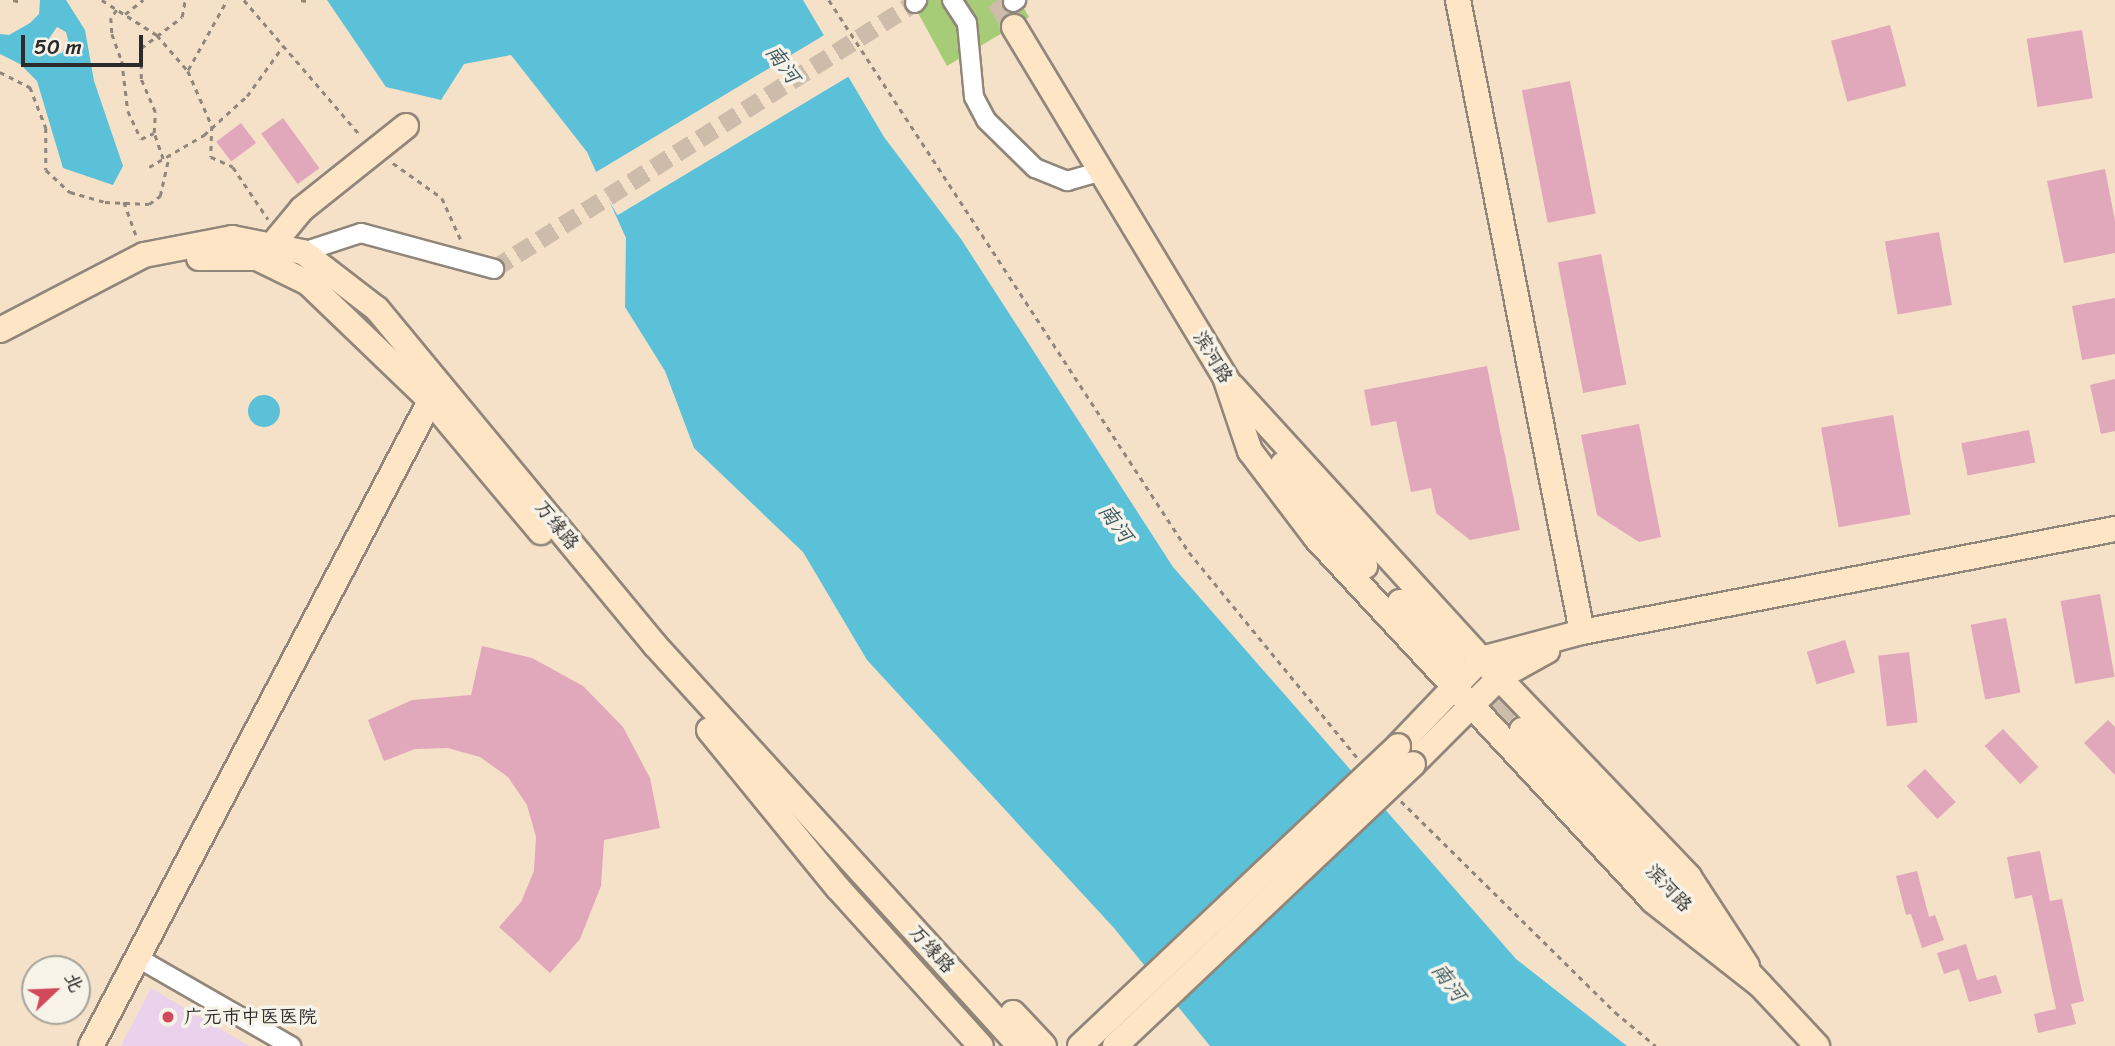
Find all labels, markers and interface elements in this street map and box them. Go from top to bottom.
scale bar [24,21,147,65]
text: 50 m [34,28,82,66]
water label: 南河 [760,40,806,88]
street label: 滨河路 [1189,327,1237,387]
street label: 万缘路 [530,496,584,554]
water label: 南河 [1093,499,1139,547]
street label: 滨河路 [1641,859,1697,917]
street label: 万缘路 [904,920,960,978]
north arrow [21,955,91,1025]
water label: 南河 [1426,958,1472,1006]
text: 北 [55,967,93,998]
place label: 广元市中医医院 [184,1006,317,1028]
marker: 广元市中医医院 [158,1007,178,1027]

